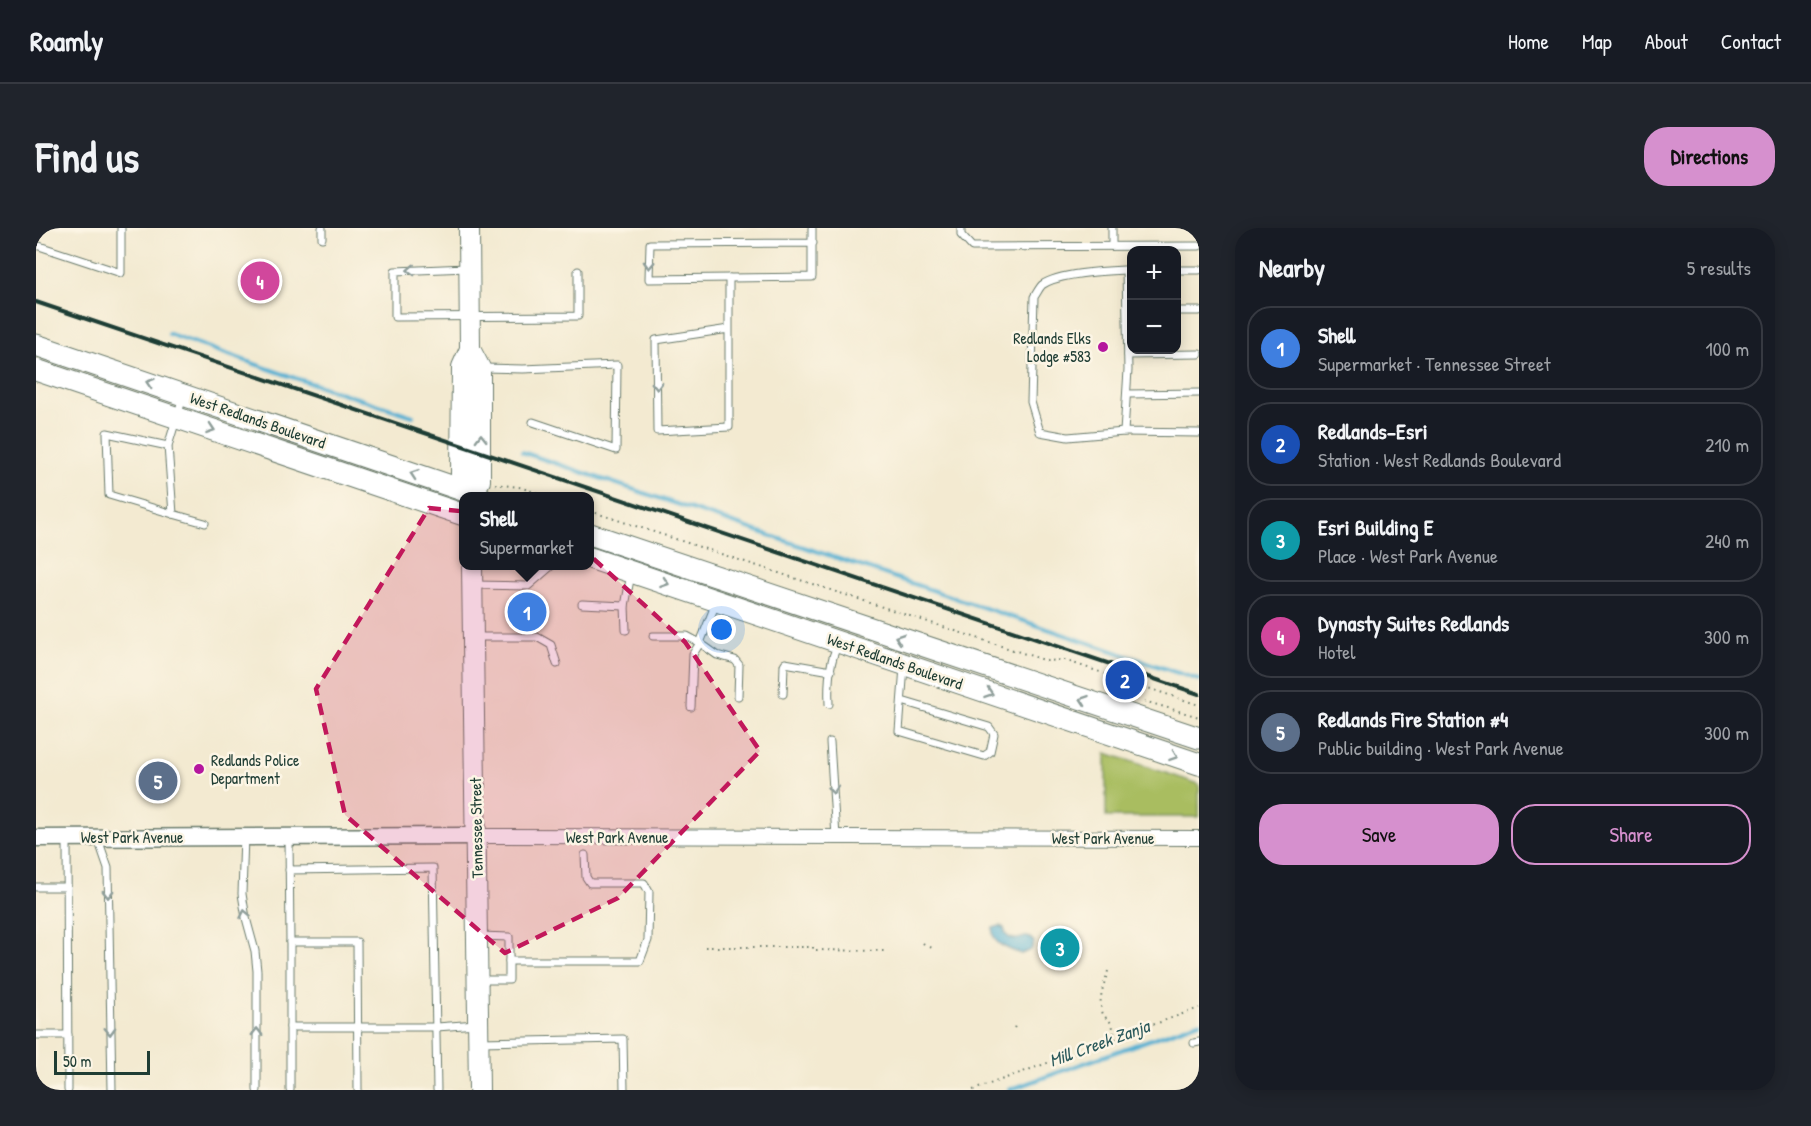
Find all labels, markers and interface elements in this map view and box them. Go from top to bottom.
text: Roamly [30,22,103,60]
text: Home [1508,27,1549,56]
text: Map [1582,27,1612,56]
text: About [1645,27,1688,56]
text: Contact [1721,27,1781,56]
button: Directions [1644,127,1775,186]
text: Find us [36,128,139,185]
map controls [1127,246,1181,354]
button: + [1127,246,1181,300]
text: Nearby [1259,250,1325,285]
text: 5 results [1687,254,1751,281]
pin: 4 [240,259,280,304]
one-way arrow [643,261,655,270]
one-way arrow [407,263,416,276]
button: − [1127,300,1181,354]
text: Shell [1318,320,1356,350]
place label: Redlands Elks Lodge #583 [1013,327,1091,367]
text: 1 [1277,335,1284,362]
text: 100 m [1706,335,1749,362]
marker: Redlands Elks Lodge #583 [1096,340,1110,354]
text: Supermarket · Tennessee Street [1318,350,1551,377]
one-way arrow [145,378,156,390]
one-way arrow [650,381,663,390]
street label: West Redlands Boulevard [187,386,329,454]
text: Redlands–Esri [1318,416,1428,446]
one-way arrow [205,422,216,434]
text: 2 [1276,431,1285,458]
text: 210 m [1705,431,1749,458]
one-way arrow [475,434,487,443]
text: Station · West Redlands Boulevard [1318,446,1561,473]
one-way arrow [409,469,420,482]
popup [459,492,594,570]
text: Shell [480,503,517,533]
text: Esri Building E [1318,512,1433,542]
text: 3 [1276,527,1285,554]
text: 240 m [1705,527,1749,554]
text: Supermarket [480,533,573,560]
text: Place · West Park Avenue [1318,542,1498,569]
one-way arrow [659,576,670,589]
pin: 1 [508,590,546,634]
text: Dynasty Suites Redlands [1318,608,1509,638]
your location [707,615,736,644]
text: 4 [1277,623,1284,650]
text: 300 m [1704,623,1749,650]
street label: West Redlands Boulevard [824,627,966,695]
one-way arrow [894,632,905,645]
text: Hotel [1318,638,1356,665]
pin: 2 [1106,658,1144,702]
one-way arrow [983,685,994,698]
one-way arrow [1079,694,1090,707]
text: Redlands Fire Station #4 [1318,704,1508,734]
text: 5 [1276,719,1285,746]
text: 300 m [1704,719,1749,746]
text: Public building · West Park Avenue [1318,734,1564,761]
one-way arrow [1168,748,1179,761]
place label: Redlands Police Department [211,749,300,789]
pin: 5 [138,758,178,804]
marker: Redlands Police Department [192,762,206,776]
street label: Tennessee Street [464,777,488,879]
one-way arrow [827,785,840,794]
button: Save [1259,804,1499,865]
button: Share [1511,804,1751,865]
street label: West Park Avenue [81,826,184,848]
street label: West Park Avenue [566,826,669,848]
street label: West Park Avenue [1052,827,1155,849]
one-way arrow [102,890,114,899]
one-way arrow [239,909,252,919]
pin: 3 [1040,926,1080,970]
water label: Mill Creek Zanja [1045,1013,1154,1073]
one-way arrow [104,1026,116,1035]
one-way arrow [251,1027,263,1036]
scale bar [54,1048,150,1076]
text: 50 m [63,1050,92,1072]

